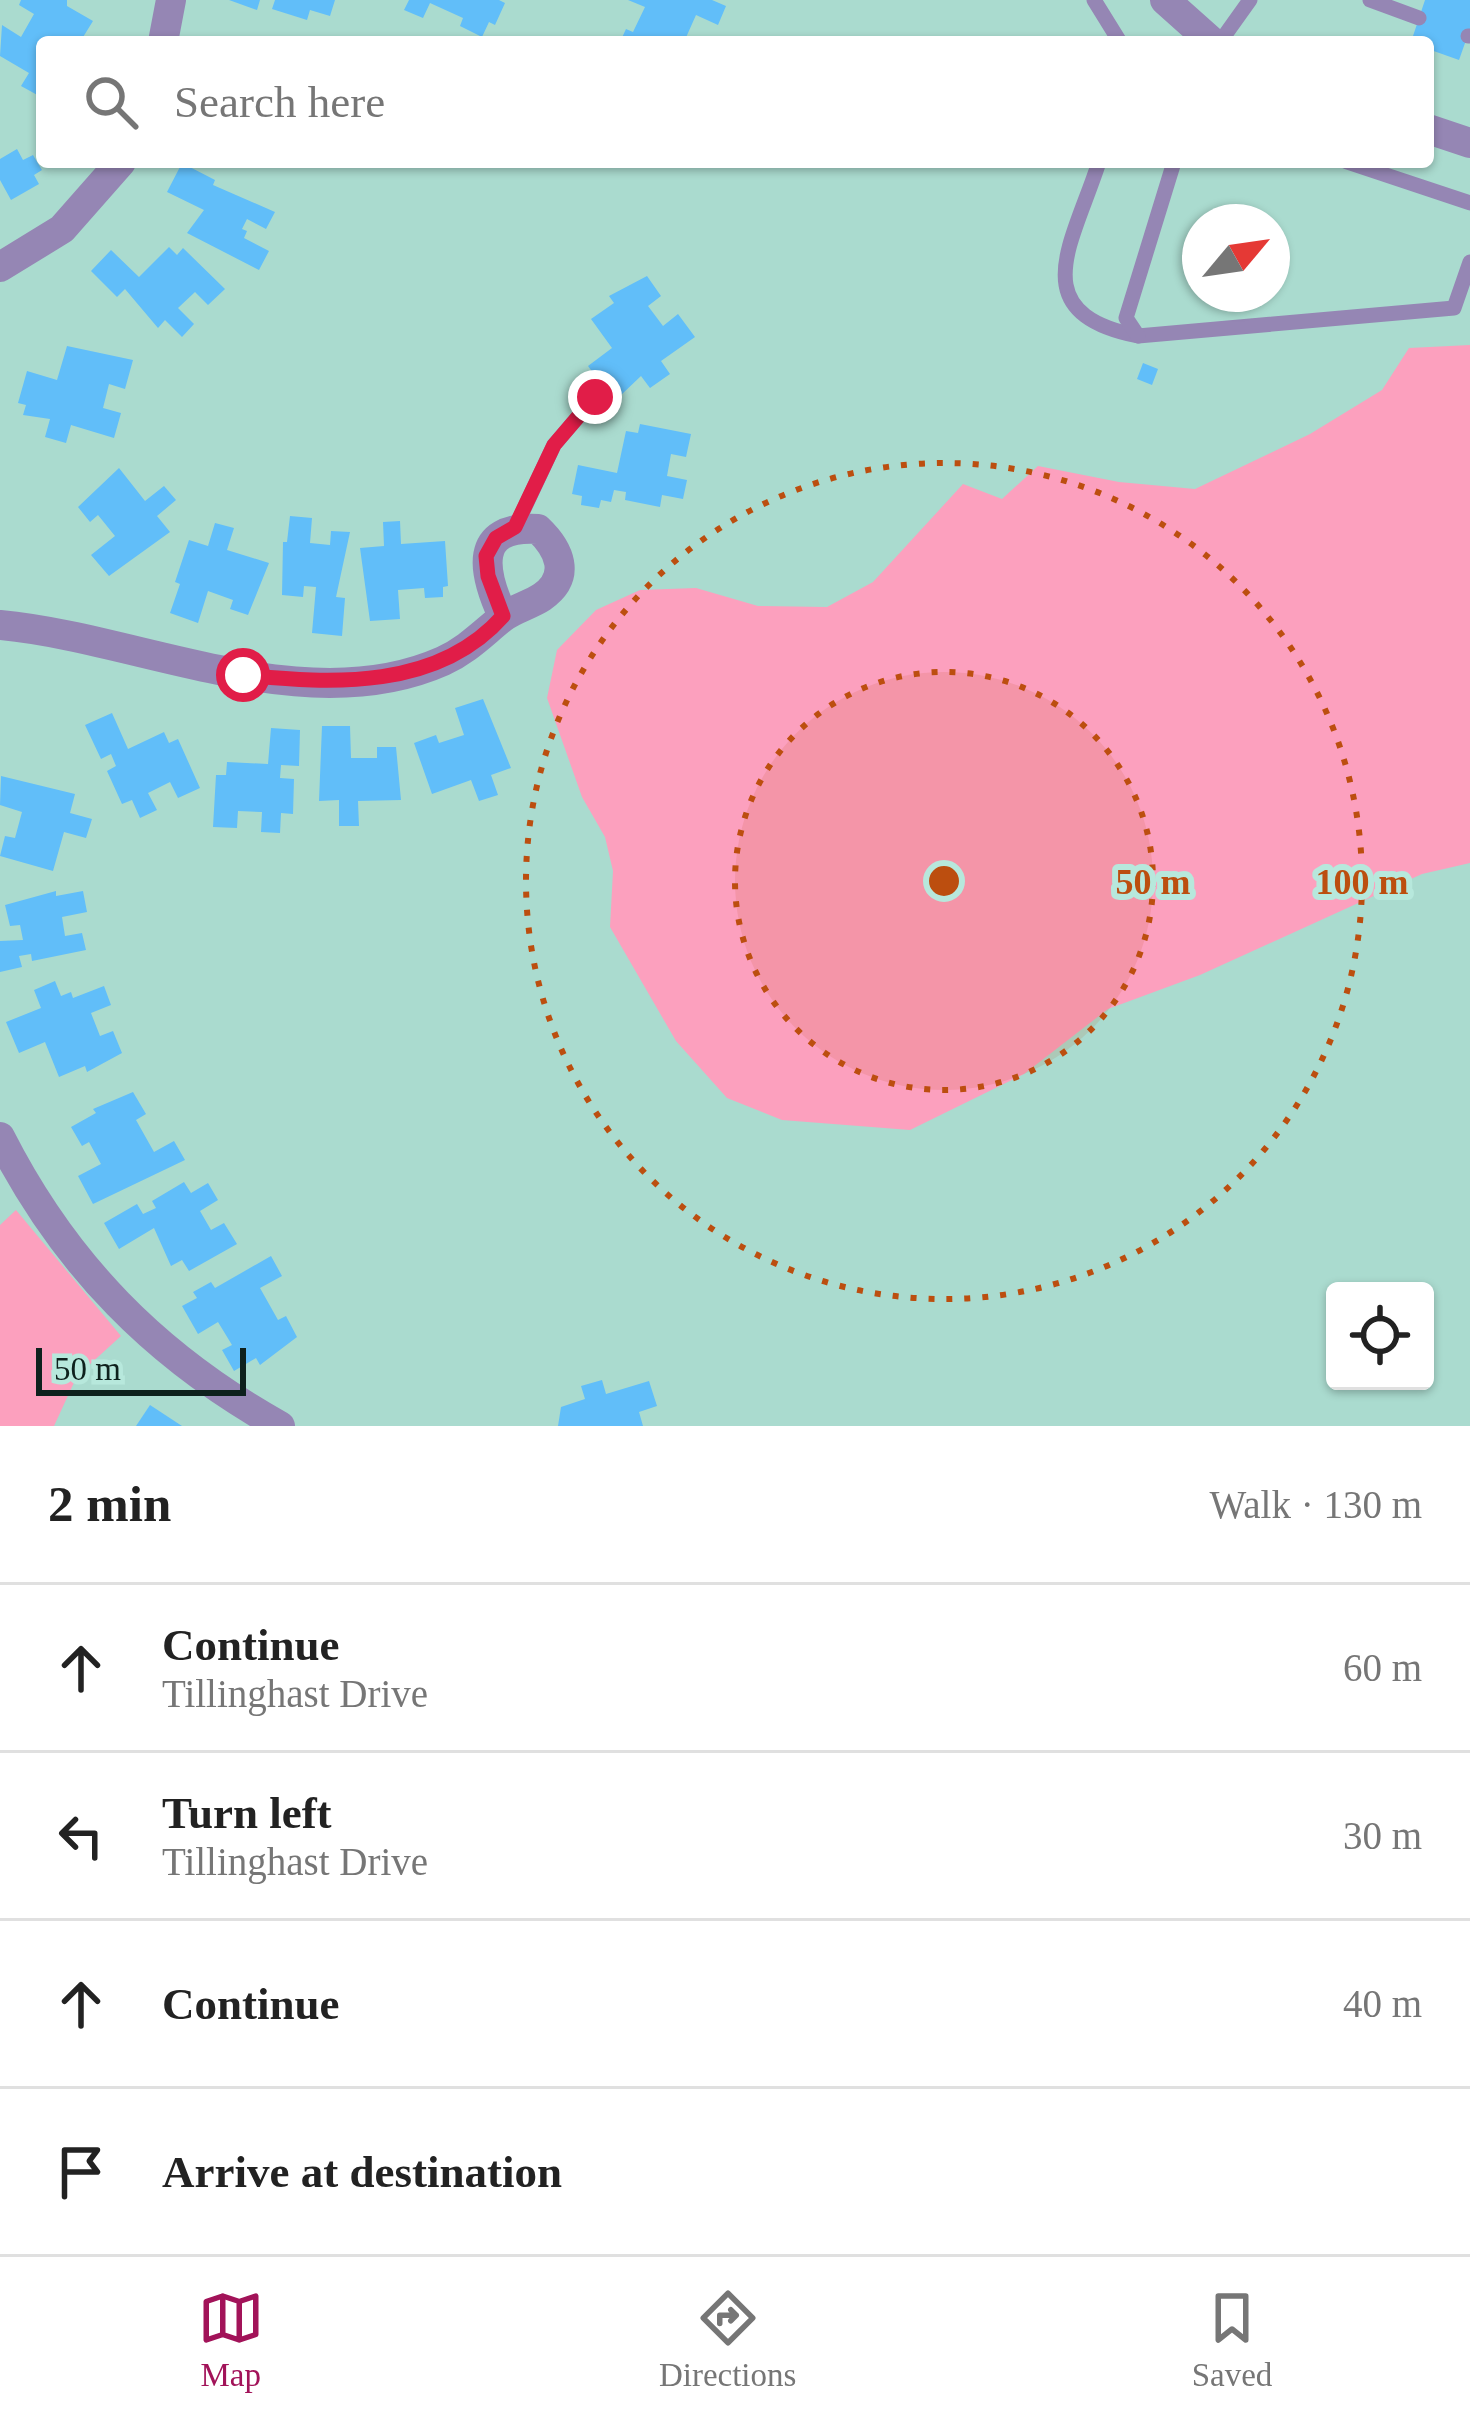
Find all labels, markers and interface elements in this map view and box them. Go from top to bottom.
search box [36,36,1434,168]
icon: search [78,69,144,135]
text: Search here [174,77,385,127]
north arrow [1182,204,1290,312]
route end [568,370,622,424]
route start [216,648,270,702]
centre of rings [923,860,965,902]
text: 50 m [1116,862,1191,902]
text: 100 m [1316,862,1409,902]
map controls [1326,1282,1434,1390]
button: locate [1326,1282,1434,1390]
scale bar [36,1342,246,1395]
text: 50 m [54,1351,121,1387]
text: 2 min [48,1476,171,1532]
text: Walk · 130 m [1210,1483,1422,1526]
text: Continue [162,1620,340,1670]
icon: ahead [48,1635,114,1701]
text: 60 m [1343,1646,1422,1689]
text: Tillinghast Drive [162,1672,428,1715]
text: Turn left [162,1788,332,1838]
icon: left [48,1803,114,1869]
text: 30 m [1343,1814,1422,1857]
text: Tillinghast Drive [162,1840,428,1883]
icon: ahead [48,1971,114,2037]
text: Continue [162,1979,340,2029]
text: 40 m [1343,1982,1422,2025]
icon: arrive [48,2139,114,2205]
text: Arrive at destination [162,2147,562,2197]
tab: Map [198,2285,264,2394]
tab: Directions [659,2285,796,2394]
tab: Saved [1192,2285,1272,2394]

